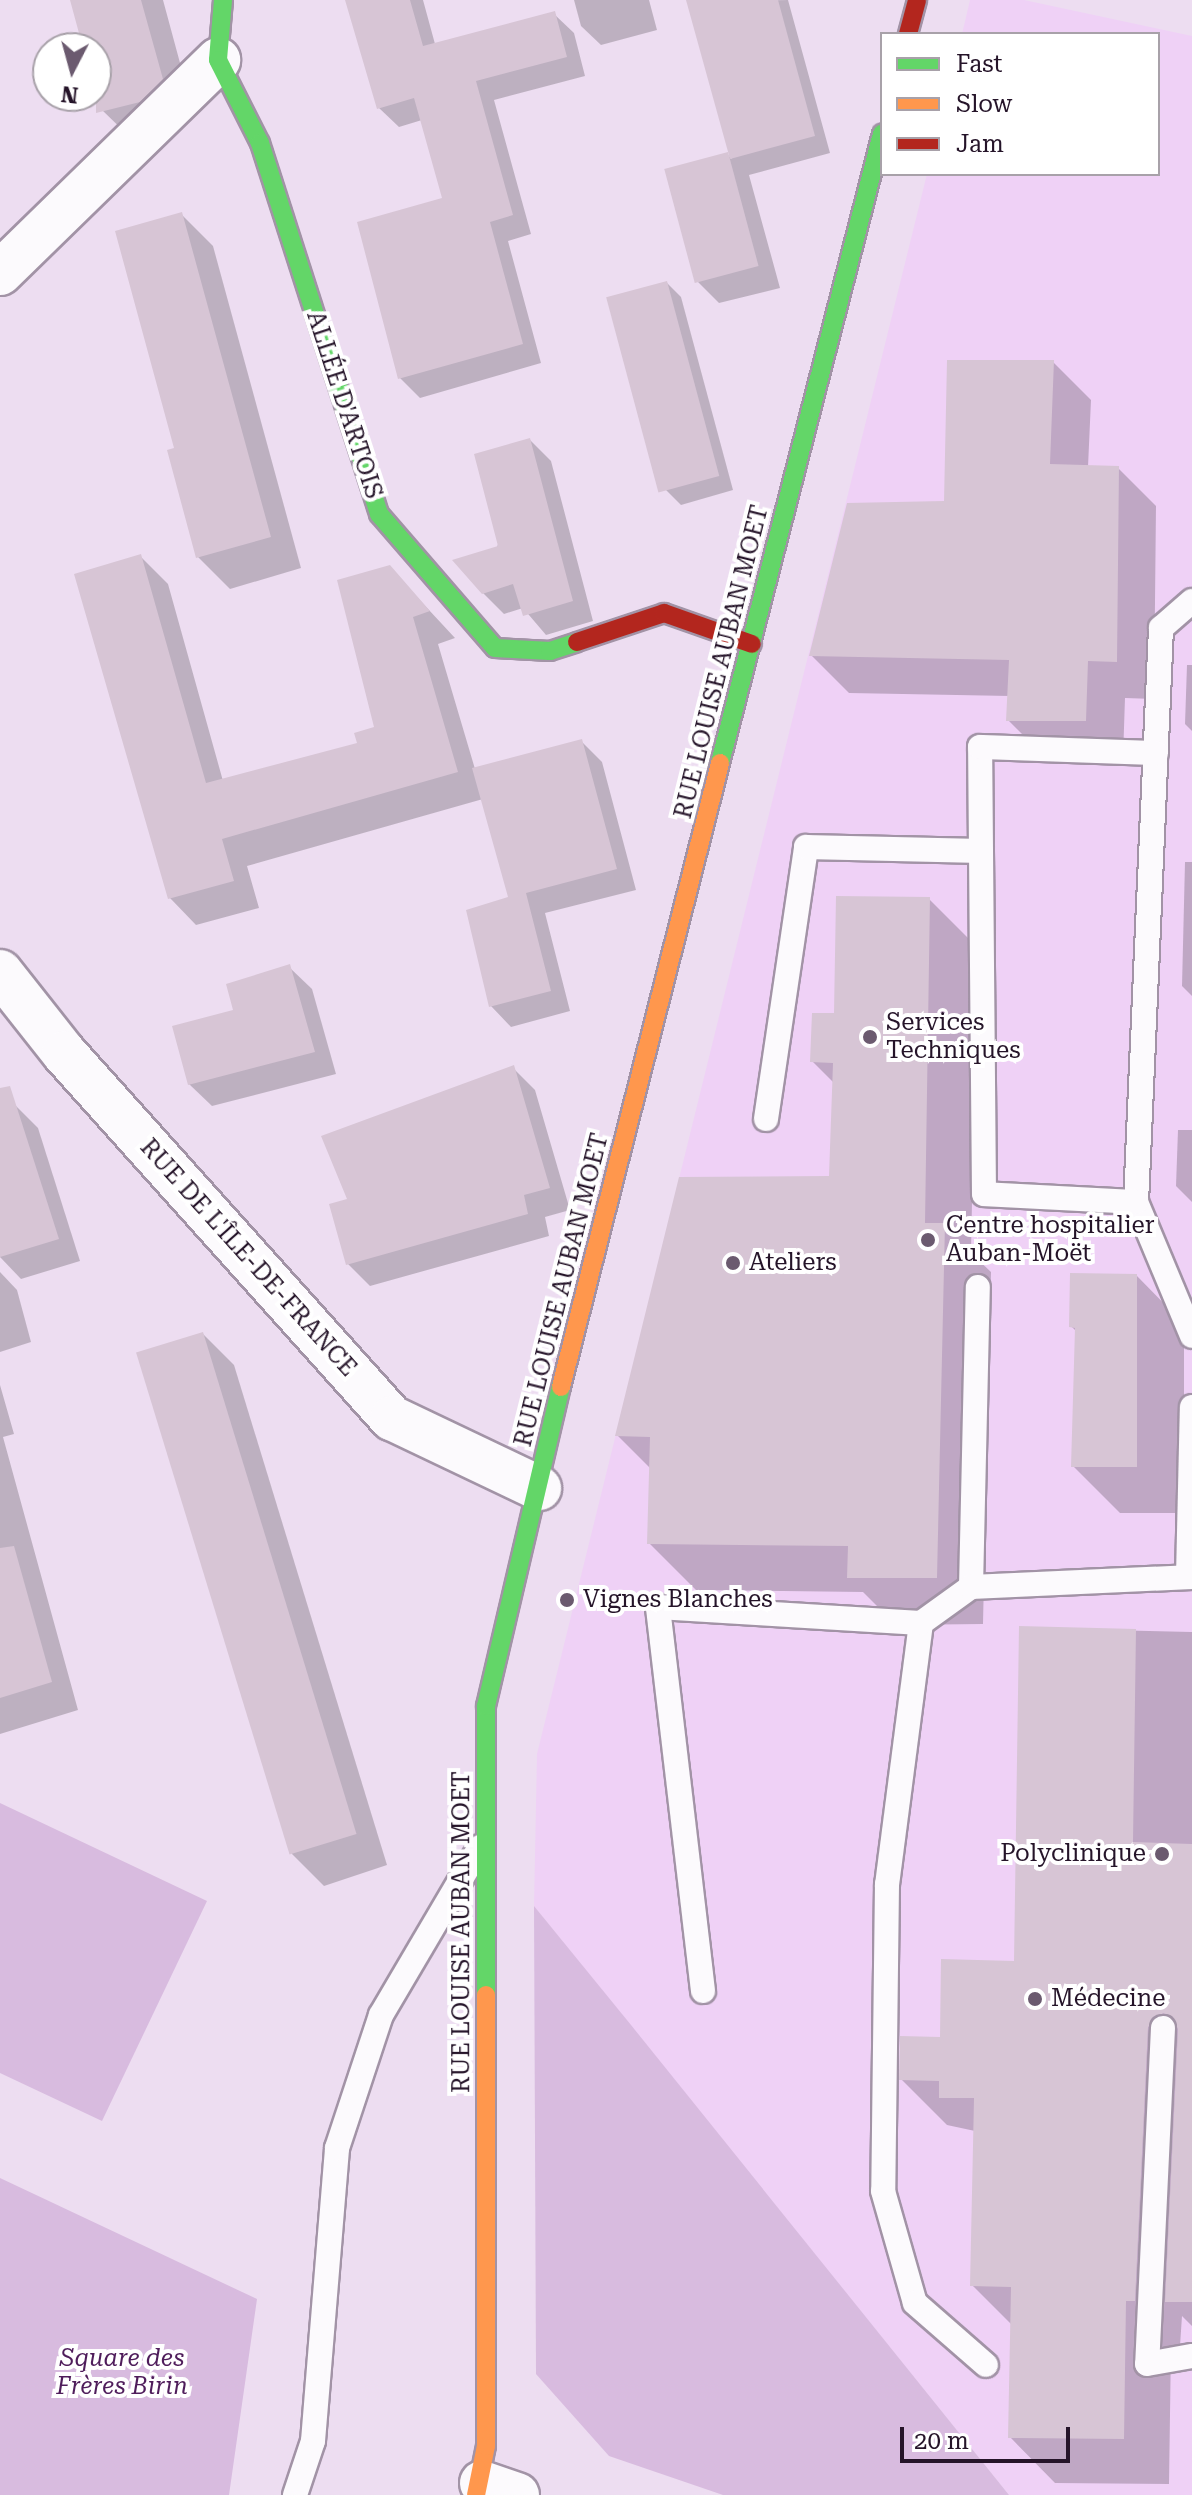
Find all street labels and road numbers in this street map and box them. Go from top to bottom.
street label: ALLÉE D'ARTOIS [300,307,388,503]
street label: RUE LOUISE AUBAN MOET [669,502,775,822]
street label: RUE LOUISE AUBAN MOET [509,1130,615,1450]
street label: RUE DE L'ÎLE-DE-FRANCE [134,1133,362,1383]
street label: RUE LOUISE AUBAN MOET [448,1771,476,2093]

